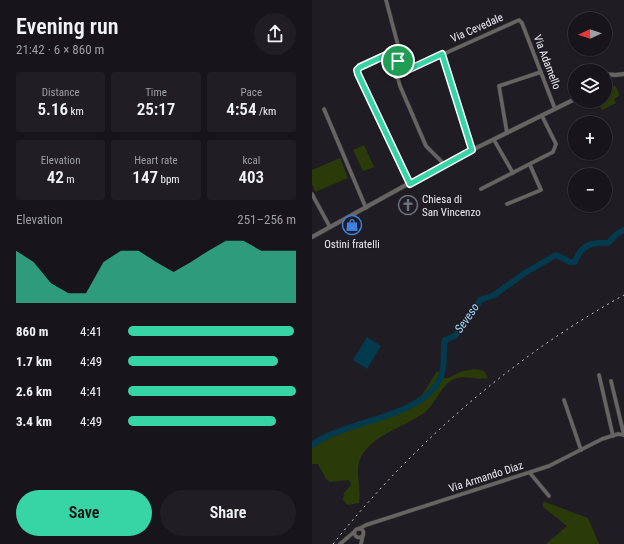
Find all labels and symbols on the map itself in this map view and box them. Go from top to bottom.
street label: Via Cevedale [449,11,505,45]
north arrow [568,12,612,56]
street label: Via Adamello [531,33,564,92]
pin [381,44,415,78]
place label: Chiesa di San Vincenzo [422,193,481,219]
church icon: Chiesa di San Vincenzo [397,194,419,216]
shop icon: Ostini fratelli [341,214,363,236]
place label: Ostini fratelli [324,238,380,251]
water label: Seveso [452,300,482,336]
street label: Via Armando Diaz [447,459,525,495]

